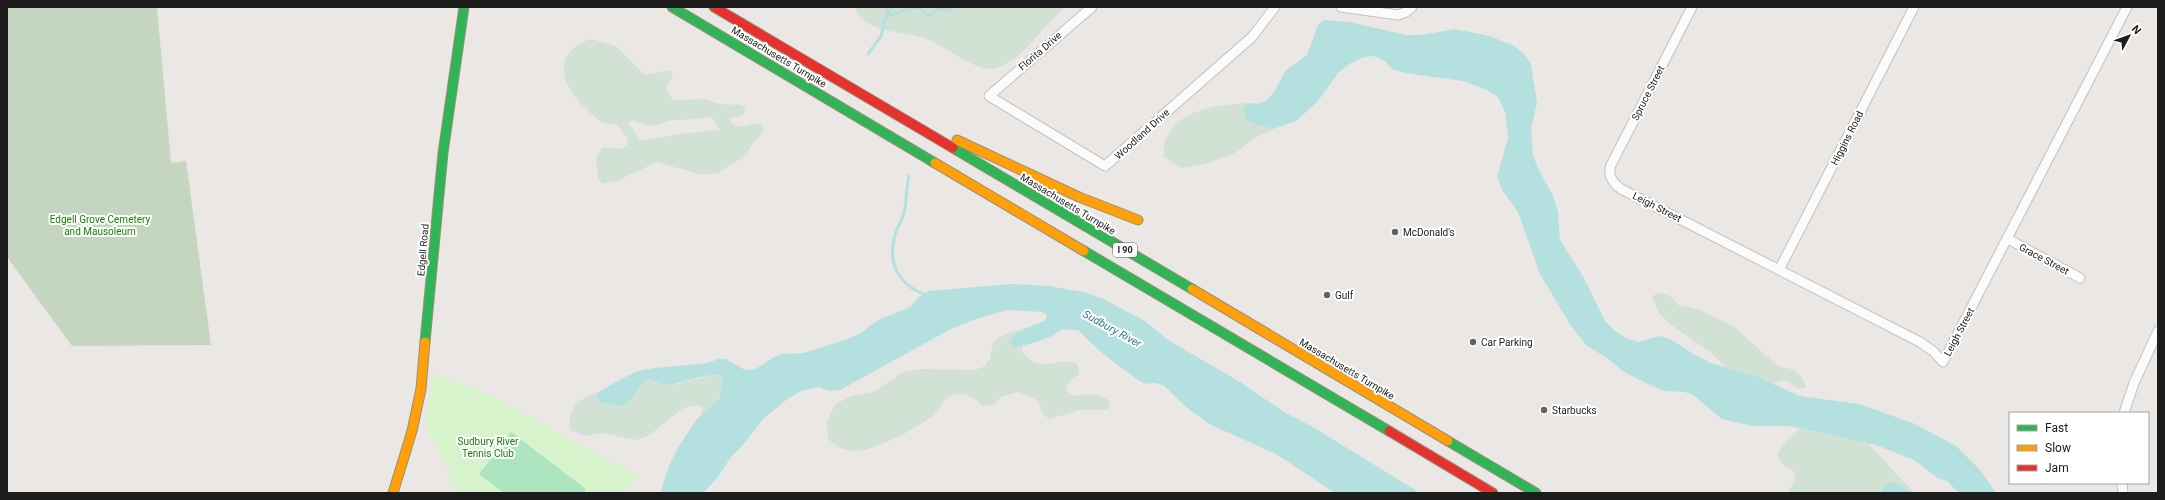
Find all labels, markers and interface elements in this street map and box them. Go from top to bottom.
north arrow [2109,16,2149,56]
text: N [2129,23,2144,37]
street label: Massachusetts Turnpike [729,24,829,90]
street label: Florita Drive [1016,29,1064,73]
street label: Spruce Street [1630,64,1666,122]
street label: Woodland Drive [1112,107,1172,161]
street label: Higgins Road [1829,109,1865,167]
street label: Massachusetts Turnpike [1018,171,1118,237]
street label: Leigh Street [1631,190,1683,224]
park label: Edgell Grove Cemetery and Mausoleum [50,214,150,237]
street label: Edgell Road [415,223,431,277]
marker: McDonald's [1390,227,1400,237]
place label: McDonald's [1403,227,1455,238]
street label: Grace Street [2017,241,2071,277]
road number: I 90 [1113,243,1137,257]
marker: Gulf [1322,290,1332,300]
place label: Gulf [1335,290,1354,301]
street label: Leigh Street [1942,306,1976,358]
water label: Sudbury River [1080,308,1144,351]
street label: Massachusetts Turnpike [1297,336,1397,402]
marker: Car Parking [1468,337,1478,347]
place label: Car Parking [1481,337,1533,348]
marker: Starbucks [1539,405,1549,415]
place label: Starbucks [1552,405,1597,416]
legend [2009,412,2149,484]
text: Fast [2045,421,2068,435]
park label: Sudbury River Tennis Club [458,436,519,459]
text: Slow [2045,441,2071,455]
text: Jam [2045,461,2069,475]

